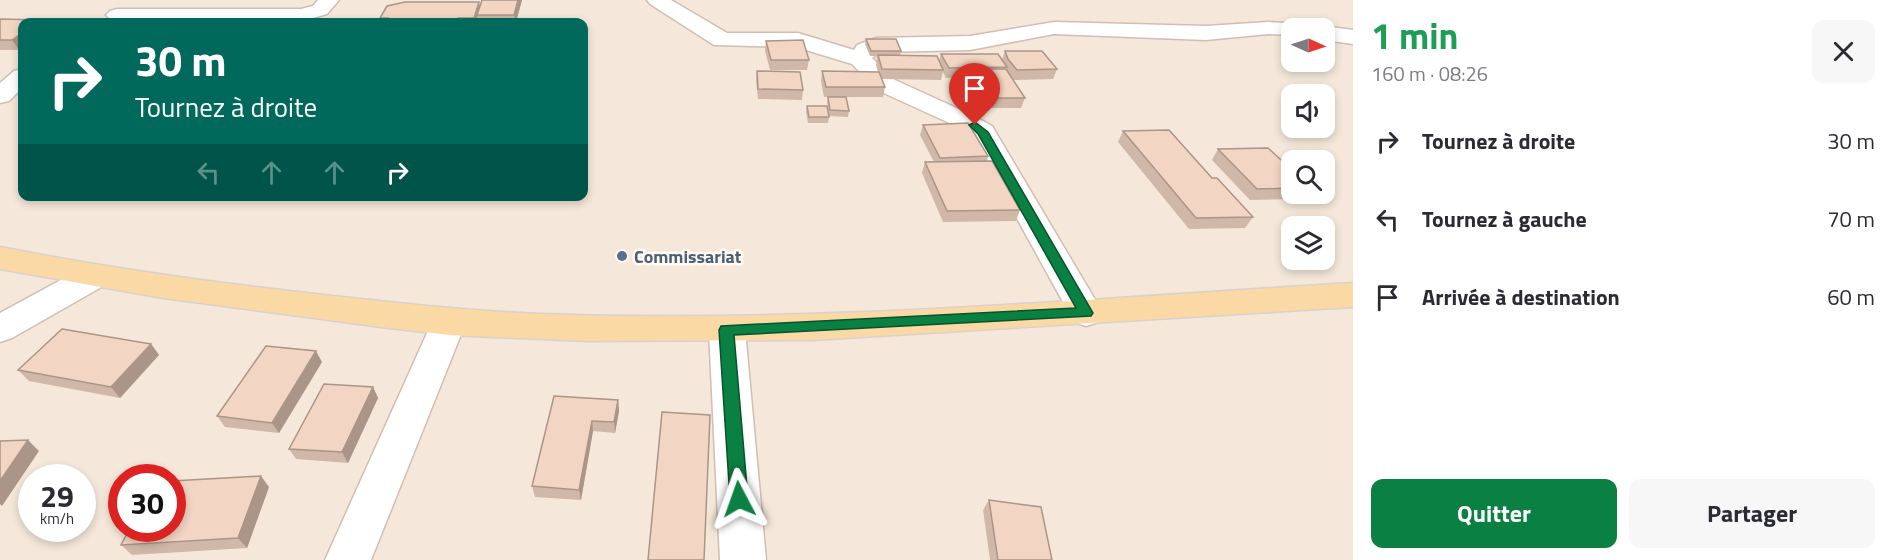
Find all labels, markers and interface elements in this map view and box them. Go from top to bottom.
text: 1 min [1371,8,1458,63]
north arrow [1281,18,1335,72]
map controls [1281,18,1335,270]
button: close [1812,20,1875,83]
text: 30 m [135,28,227,92]
icon: right [36,42,114,120]
text: 160 m · 08:26 [1371,58,1488,89]
pin [949,63,1000,125]
icon: arrive [958,72,991,105]
button: sound [1281,84,1335,138]
text: Tournez à droite [135,86,317,127]
text: Tournez à droite [1422,124,1575,158]
text: 30 m [1827,124,1875,158]
icon: right [1371,125,1404,158]
button: search [1281,150,1335,204]
icon: left [192,156,225,189]
icon: ahead [255,156,288,189]
icon: ahead [318,156,351,189]
icon: right [381,156,414,189]
text: Tournez à gauche [1422,202,1587,236]
text: 70 m [1827,202,1875,236]
icon: left [1371,203,1404,236]
button: layers [1281,216,1335,270]
place label: Commissariat [634,243,742,270]
marker: Commissariat [615,249,629,263]
text: Arrivée à destination [1422,280,1620,314]
text: 60 m [1827,280,1875,314]
icon: arrive [1371,281,1404,314]
speed limit sign: 30 [108,464,186,542]
position arrow [707,467,771,531]
text: 29 [40,473,74,519]
button: Quitter [1371,479,1617,548]
button: Partager [1629,479,1875,548]
text: km/h [40,507,74,530]

